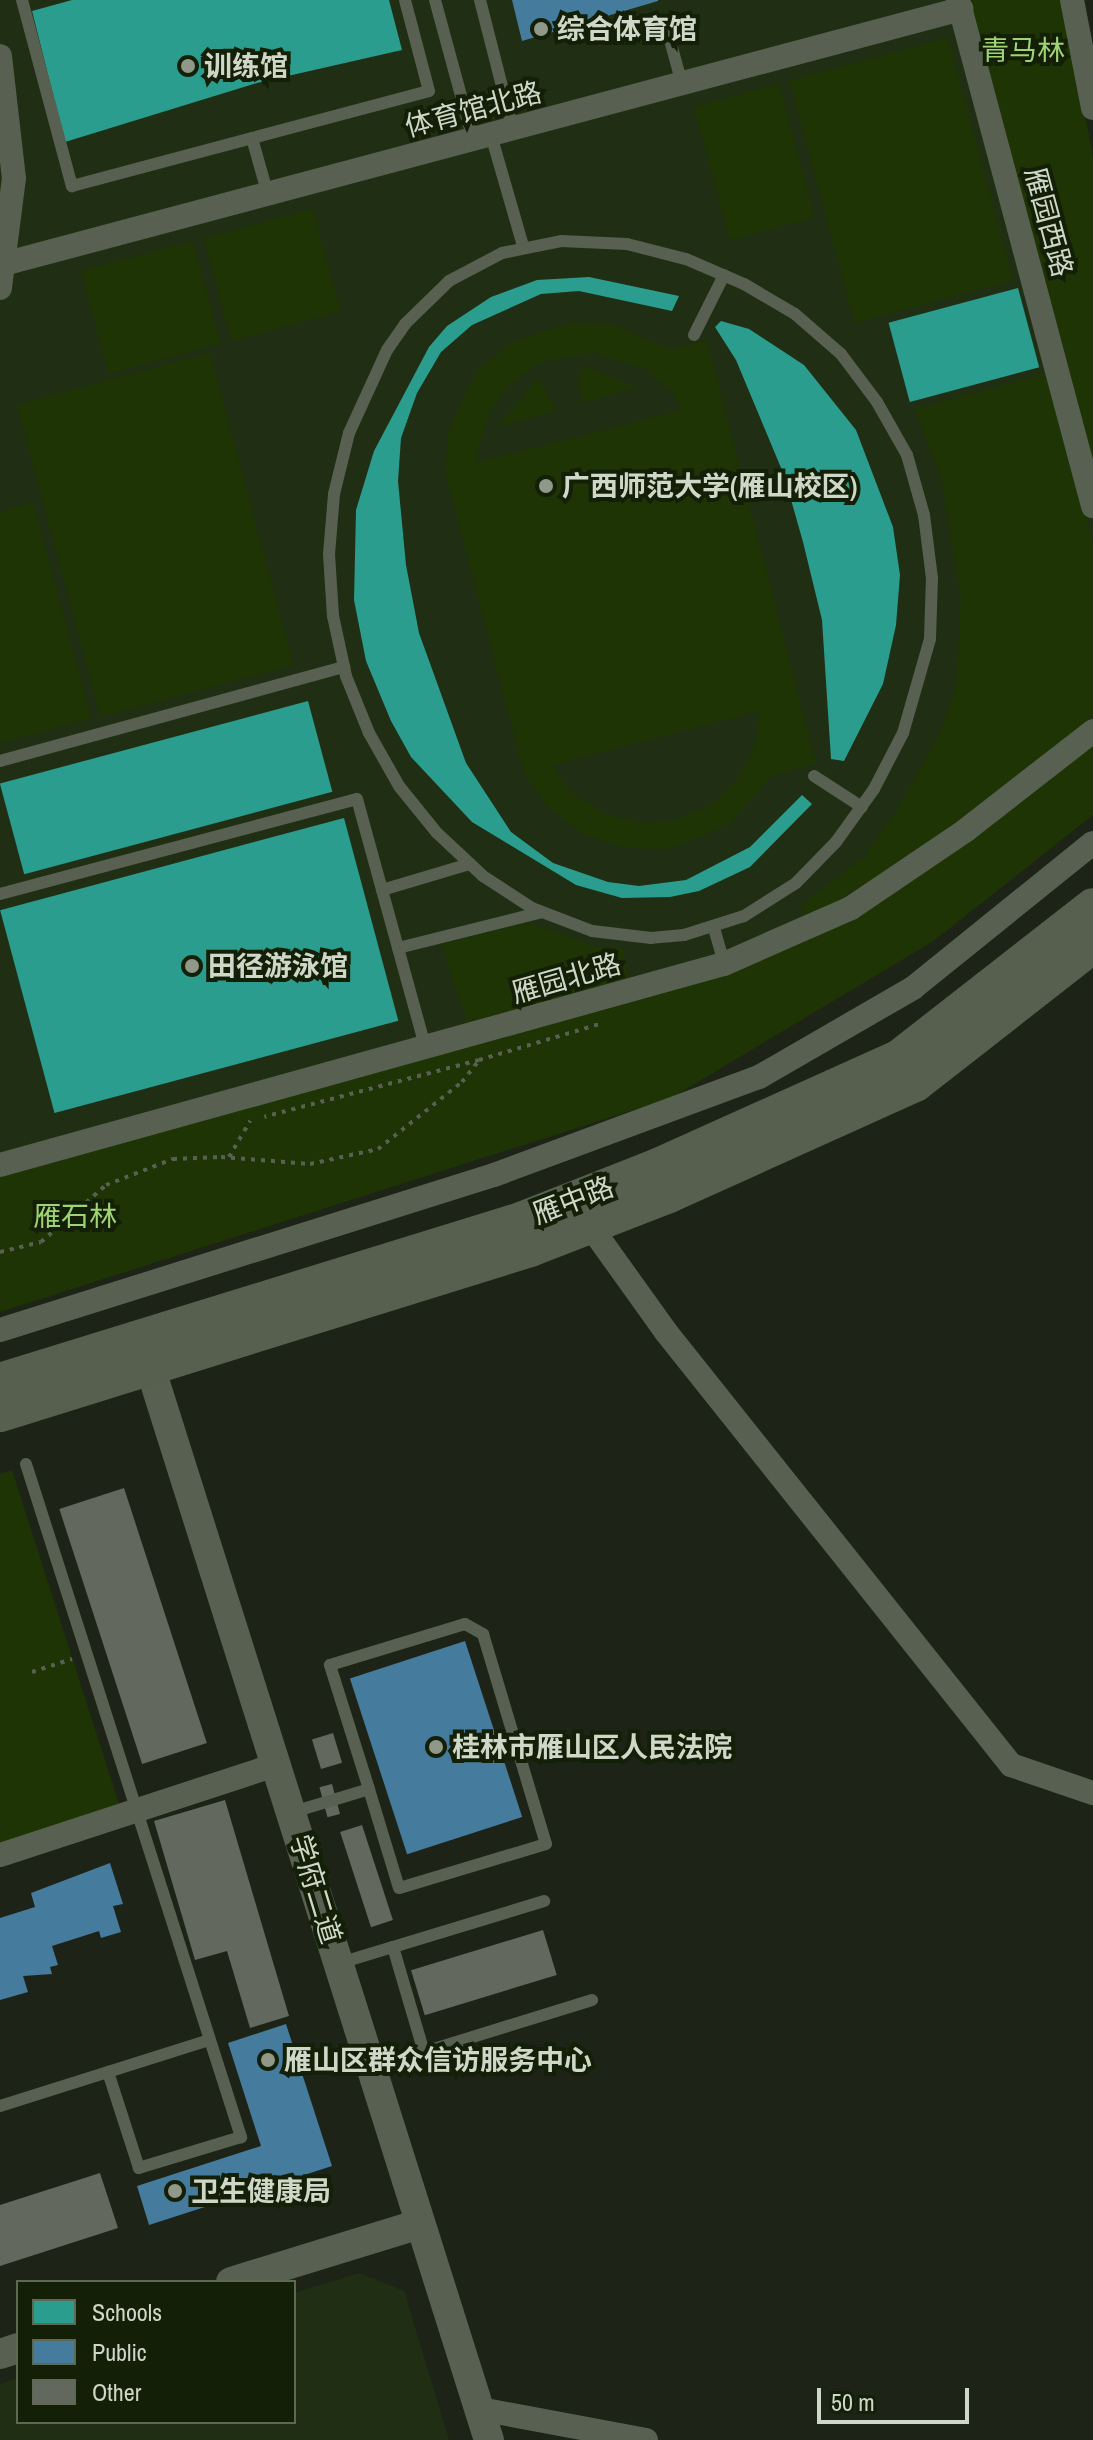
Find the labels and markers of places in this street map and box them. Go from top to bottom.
place label: 综合体育馆 [557,12,697,46]
marker: 综合体育馆 [532,20,550,38]
place label: 训练馆 [204,49,288,83]
marker: 训练馆 [179,57,197,75]
place label: 广西师范大学(雁山校区) [562,469,857,503]
marker: 广西师范大学(雁山校区) [537,477,555,495]
place label: 田径游泳馆 [208,949,348,983]
marker: 田径游泳馆 [183,957,201,975]
place label: 桂林市雁山区人民法院 [452,1730,732,1764]
marker: 桂林市雁山区人民法院 [427,1738,445,1756]
place label: 雁山区群众信访服务中心 [284,2043,592,2077]
marker: 雁山区群众信访服务中心 [259,2051,277,2069]
place label: 卫生健康局 [191,2174,331,2208]
marker: 卫生健康局 [166,2182,184,2200]

